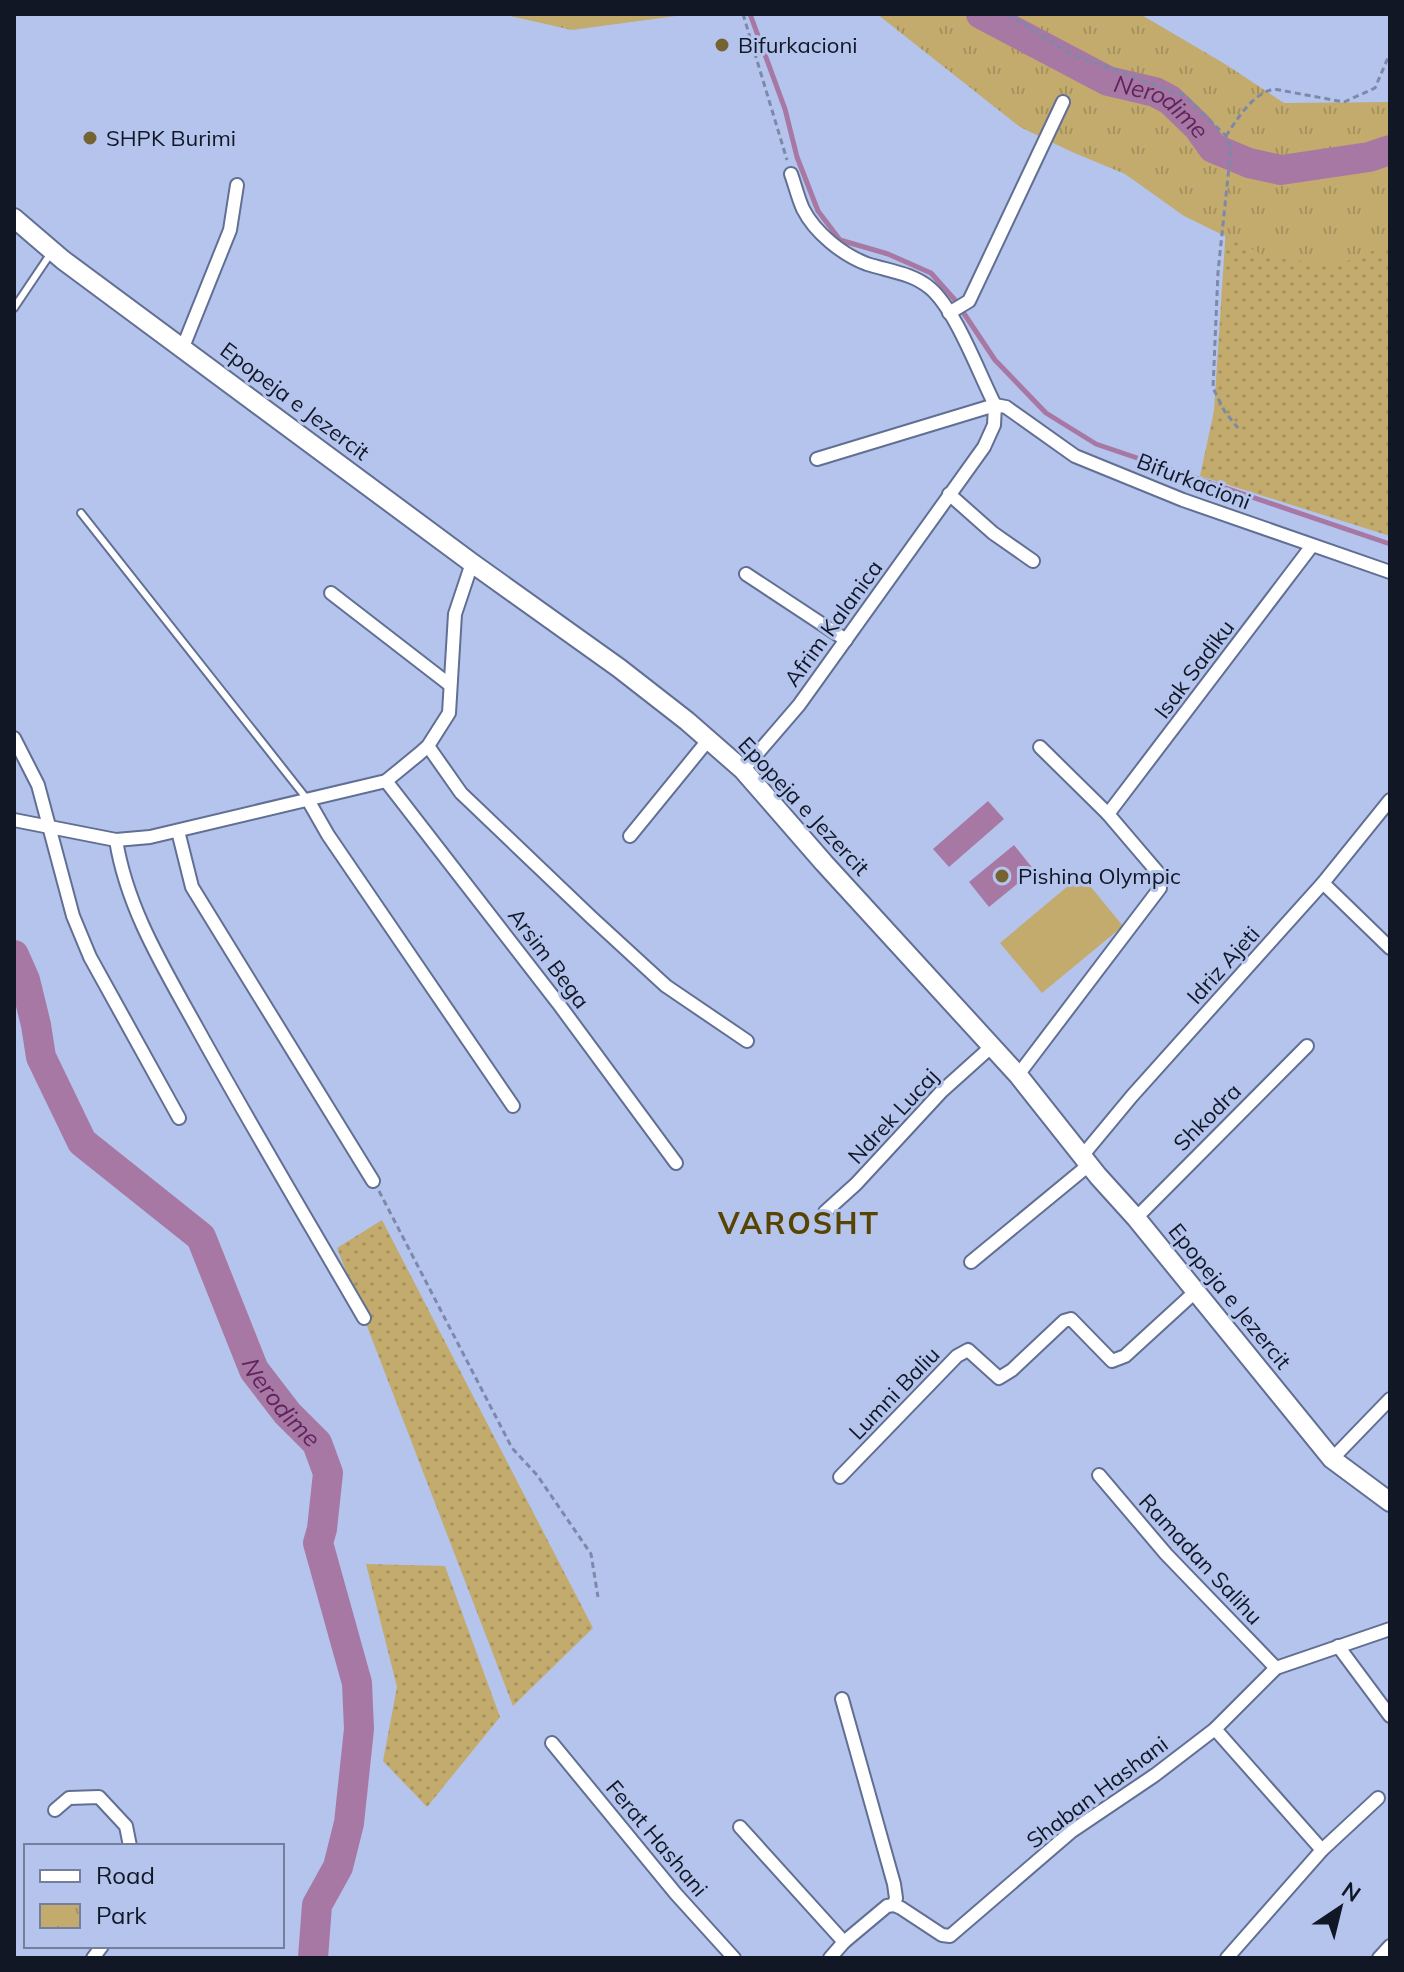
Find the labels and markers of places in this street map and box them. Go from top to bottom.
place label: Bifurkacioni [738,31,858,59]
marker: Bifurkacioni [713,36,731,54]
place label: SHPK Burimi [106,124,236,152]
marker: SHPK Burimi [81,129,99,147]
place label: Pishina Olympic [1018,862,1181,890]
marker: Pishina Olympic [993,867,1011,885]

